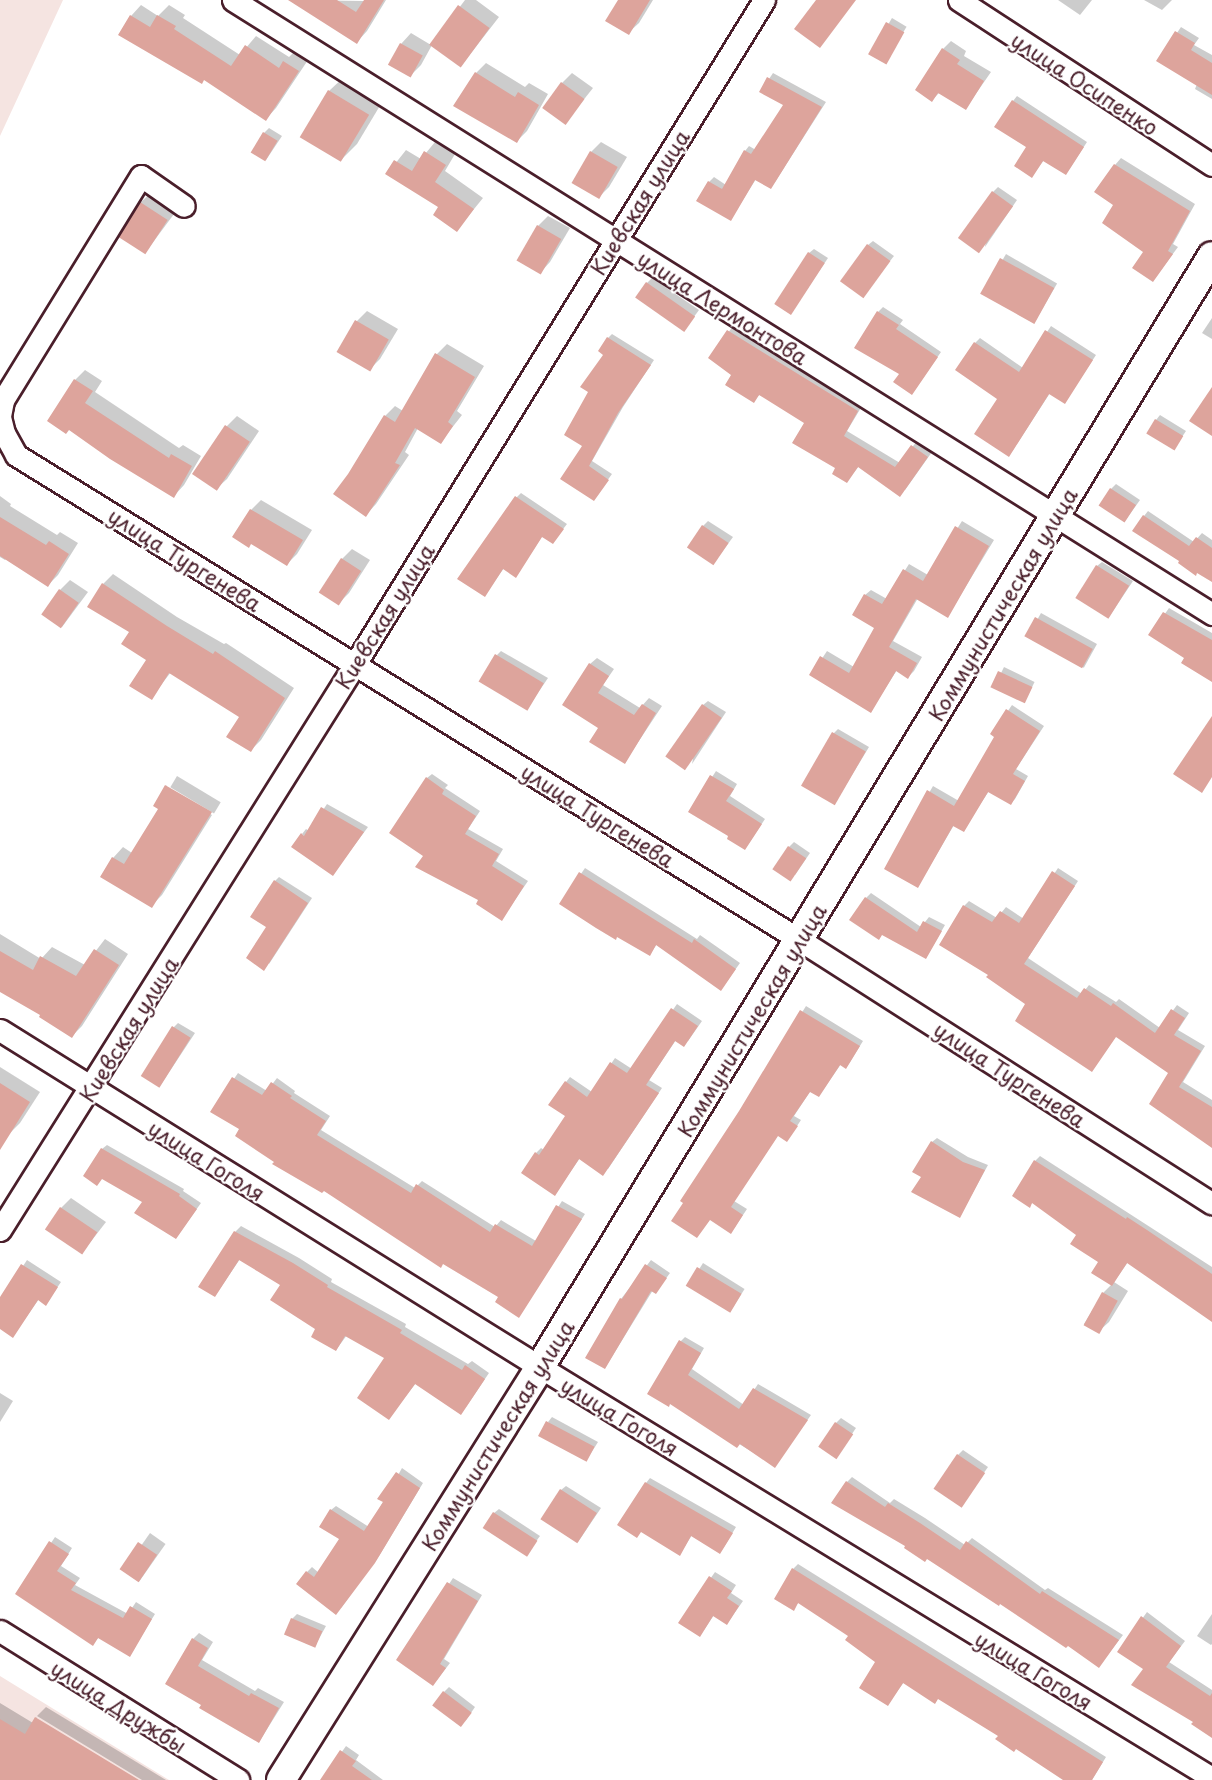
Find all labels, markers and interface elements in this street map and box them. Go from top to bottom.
street label: улица Осипенко [1006,26,1164,140]
street label: Киевская улица [584,124,694,280]
street label: улица Лермонтова [633,244,813,370]
street label: Коммунистическая улица [922,483,1082,725]
street label: улица Тургенева [104,502,266,616]
street label: Киевская улица [329,538,439,694]
street label: улица Тургенева [517,758,679,872]
street label: Коммунистическая улица [671,899,831,1141]
street label: Киевская улица [73,951,183,1107]
street label: улица Тургенева [929,1015,1091,1133]
street label: улица Гоголя [144,1114,270,1206]
street label: Коммунистическая улица [415,1315,579,1555]
street label: улица Гоголя [556,1371,684,1461]
street label: улица Гоголя [970,1625,1098,1715]
street label: улица Дружбы [46,1654,192,1758]

